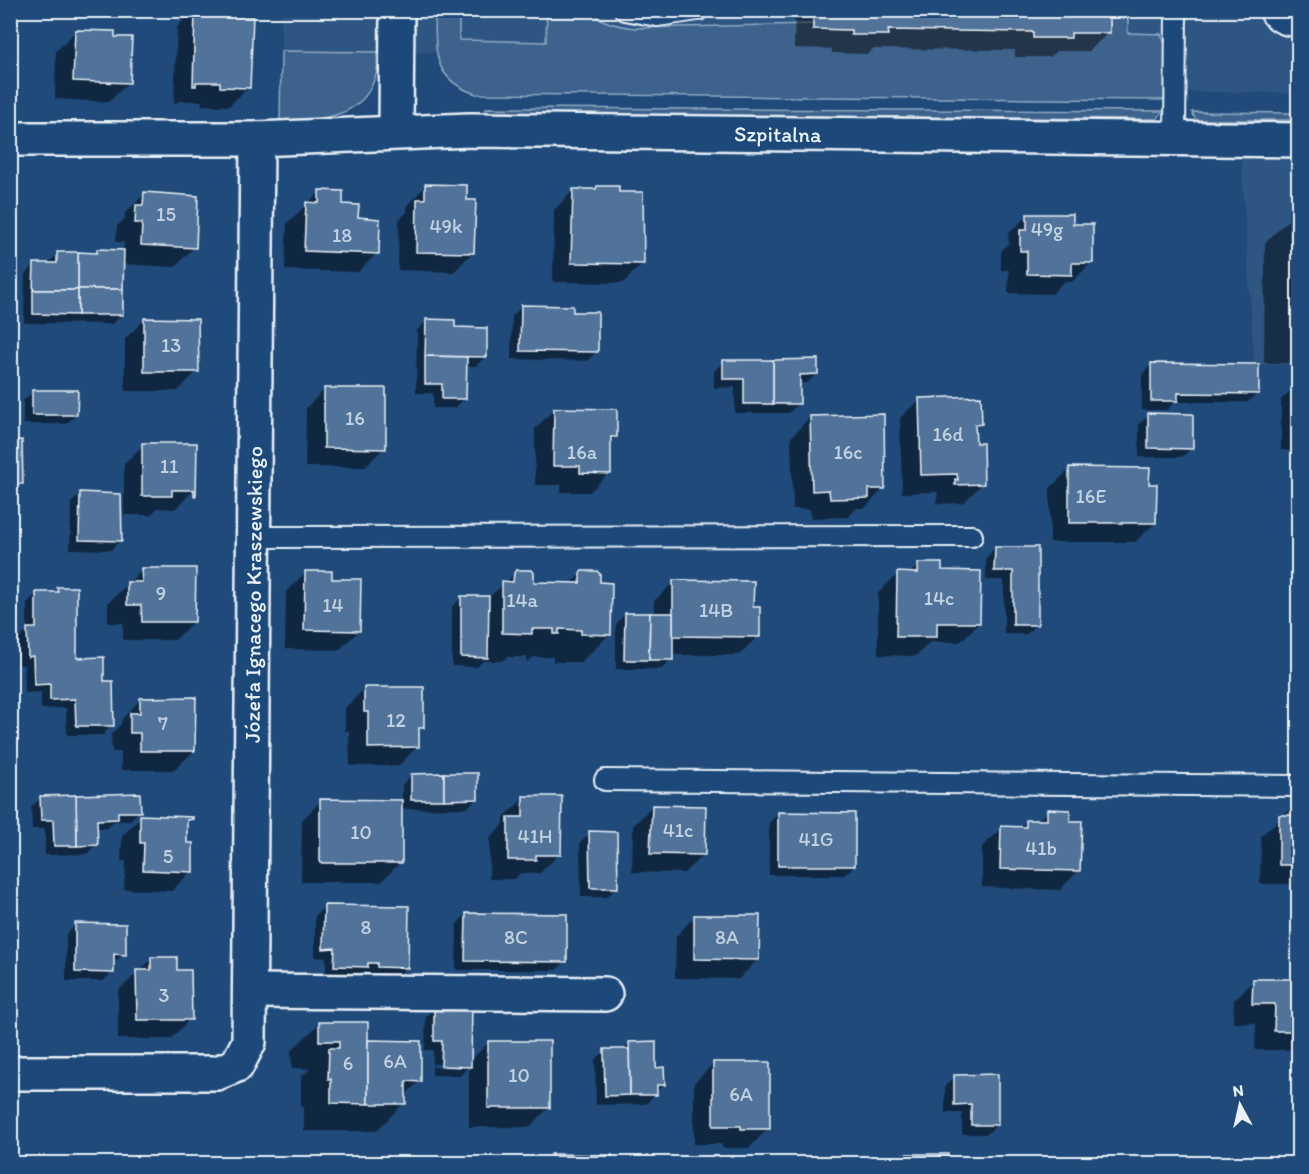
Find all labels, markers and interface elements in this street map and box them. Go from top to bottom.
street label: Szpitalna [734,120,822,148]
house number: 15 [156,202,176,226]
house number: 49k [430,214,463,238]
house number: 49g [1031,217,1064,241]
house number: 18 [332,223,352,247]
house number: 13 [161,333,181,357]
house number: 16 [345,406,365,430]
house number: 16d [933,422,963,446]
house number: 16a [567,440,598,464]
house number: 16c [833,440,863,464]
street label: Józefa Ignacego Kraszewskiego [239,446,268,743]
house number: 11 [160,454,178,478]
house number: 16E [1076,484,1106,508]
house number: 9 [156,581,166,605]
house number: 14c [924,586,954,610]
house number: 14a [506,588,538,612]
house number: 14 [322,593,344,617]
house number: 14B [699,598,733,622]
house number: 12 [386,708,406,732]
house number: 7 [158,711,168,735]
house number: 41c [663,818,693,842]
house number: 10 [350,820,372,844]
house number: 41H [517,824,553,848]
house number: 41G [798,827,834,851]
house number: 41b [1025,836,1057,860]
house number: 5 [163,844,173,868]
house number: 8 [361,915,372,939]
house number: 8C [504,925,528,949]
house number: 8A [715,925,739,949]
house number: 3 [159,983,170,1007]
house number: 6A [383,1049,407,1073]
house number: 6 [343,1051,353,1075]
house number: 10 [508,1063,530,1087]
north arrow [1210,1075,1270,1135]
text: N [1231,1080,1245,1101]
house number: 6A [729,1082,753,1106]

